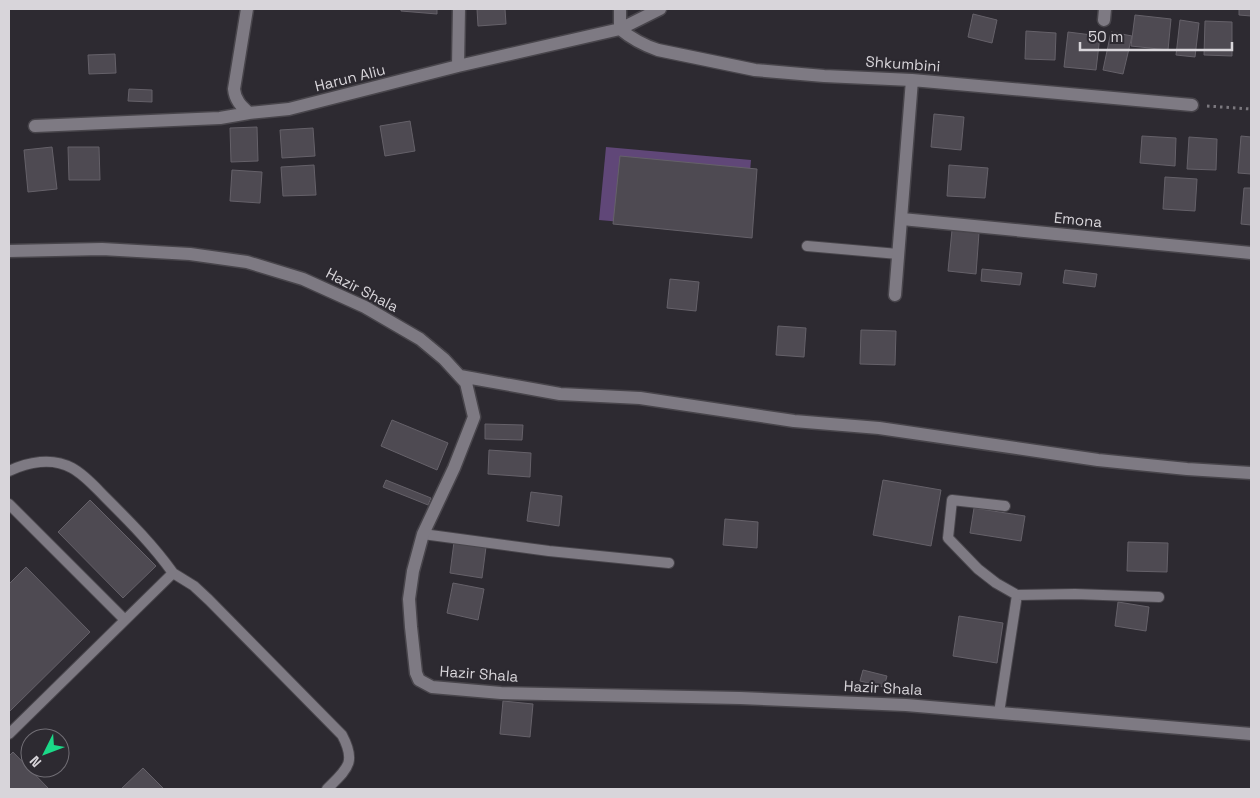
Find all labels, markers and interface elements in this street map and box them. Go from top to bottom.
scale bar [1080,20,1232,52]
text: 50 m [1088,27,1123,46]
street label: Shkumbini [865,51,941,76]
street label: Harun Aliu [313,60,387,95]
street label: Emona [1053,208,1104,232]
street label: Hazir Shala [323,263,402,316]
street label: Hazir Shala [439,661,519,686]
street label: Hazir Shala [843,676,923,699]
north arrow [20,728,70,778]
text: N [26,752,45,771]

